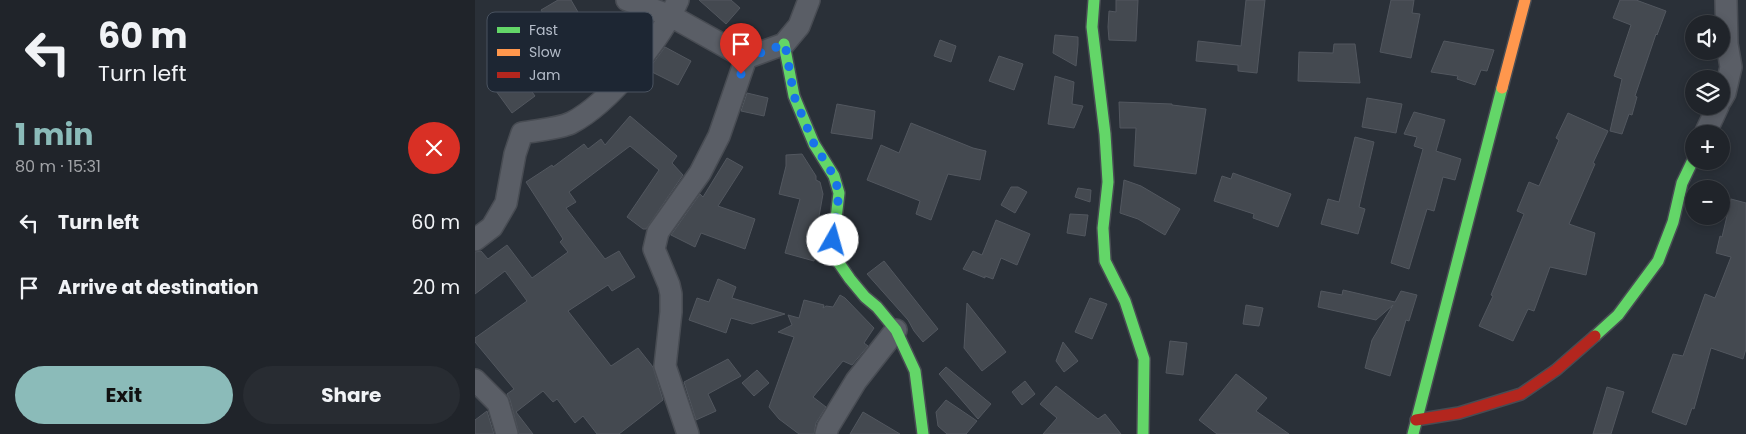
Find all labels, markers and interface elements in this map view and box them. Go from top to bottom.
text: 60 m [98,11,188,60]
legend [487,12,653,92]
map controls [1685,15,1730,225]
button: sound [1685,15,1730,60]
icon: left [15,20,80,85]
text: Fast [529,20,558,40]
pin [720,23,762,74]
icon: arrive [727,30,755,58]
text: Slow [529,42,562,62]
text: Turn left [98,58,186,89]
text: Jam [529,65,560,85]
button: layers [1685,70,1730,115]
text: 1 min [15,113,93,156]
button: close [408,122,460,174]
button: + [1685,125,1730,170]
text: 80 m · 15:31 [15,155,101,178]
button: − [1685,180,1730,225]
icon: left [15,209,43,237]
text: Turn left [58,209,139,236]
text: 60 m [411,209,460,236]
position arrow [806,213,858,265]
icon: arrive [15,274,43,302]
text: Arrive at destination [58,274,259,301]
text: 20 m [412,274,460,301]
button: Exit [15,366,233,424]
button: Share [243,366,460,424]

